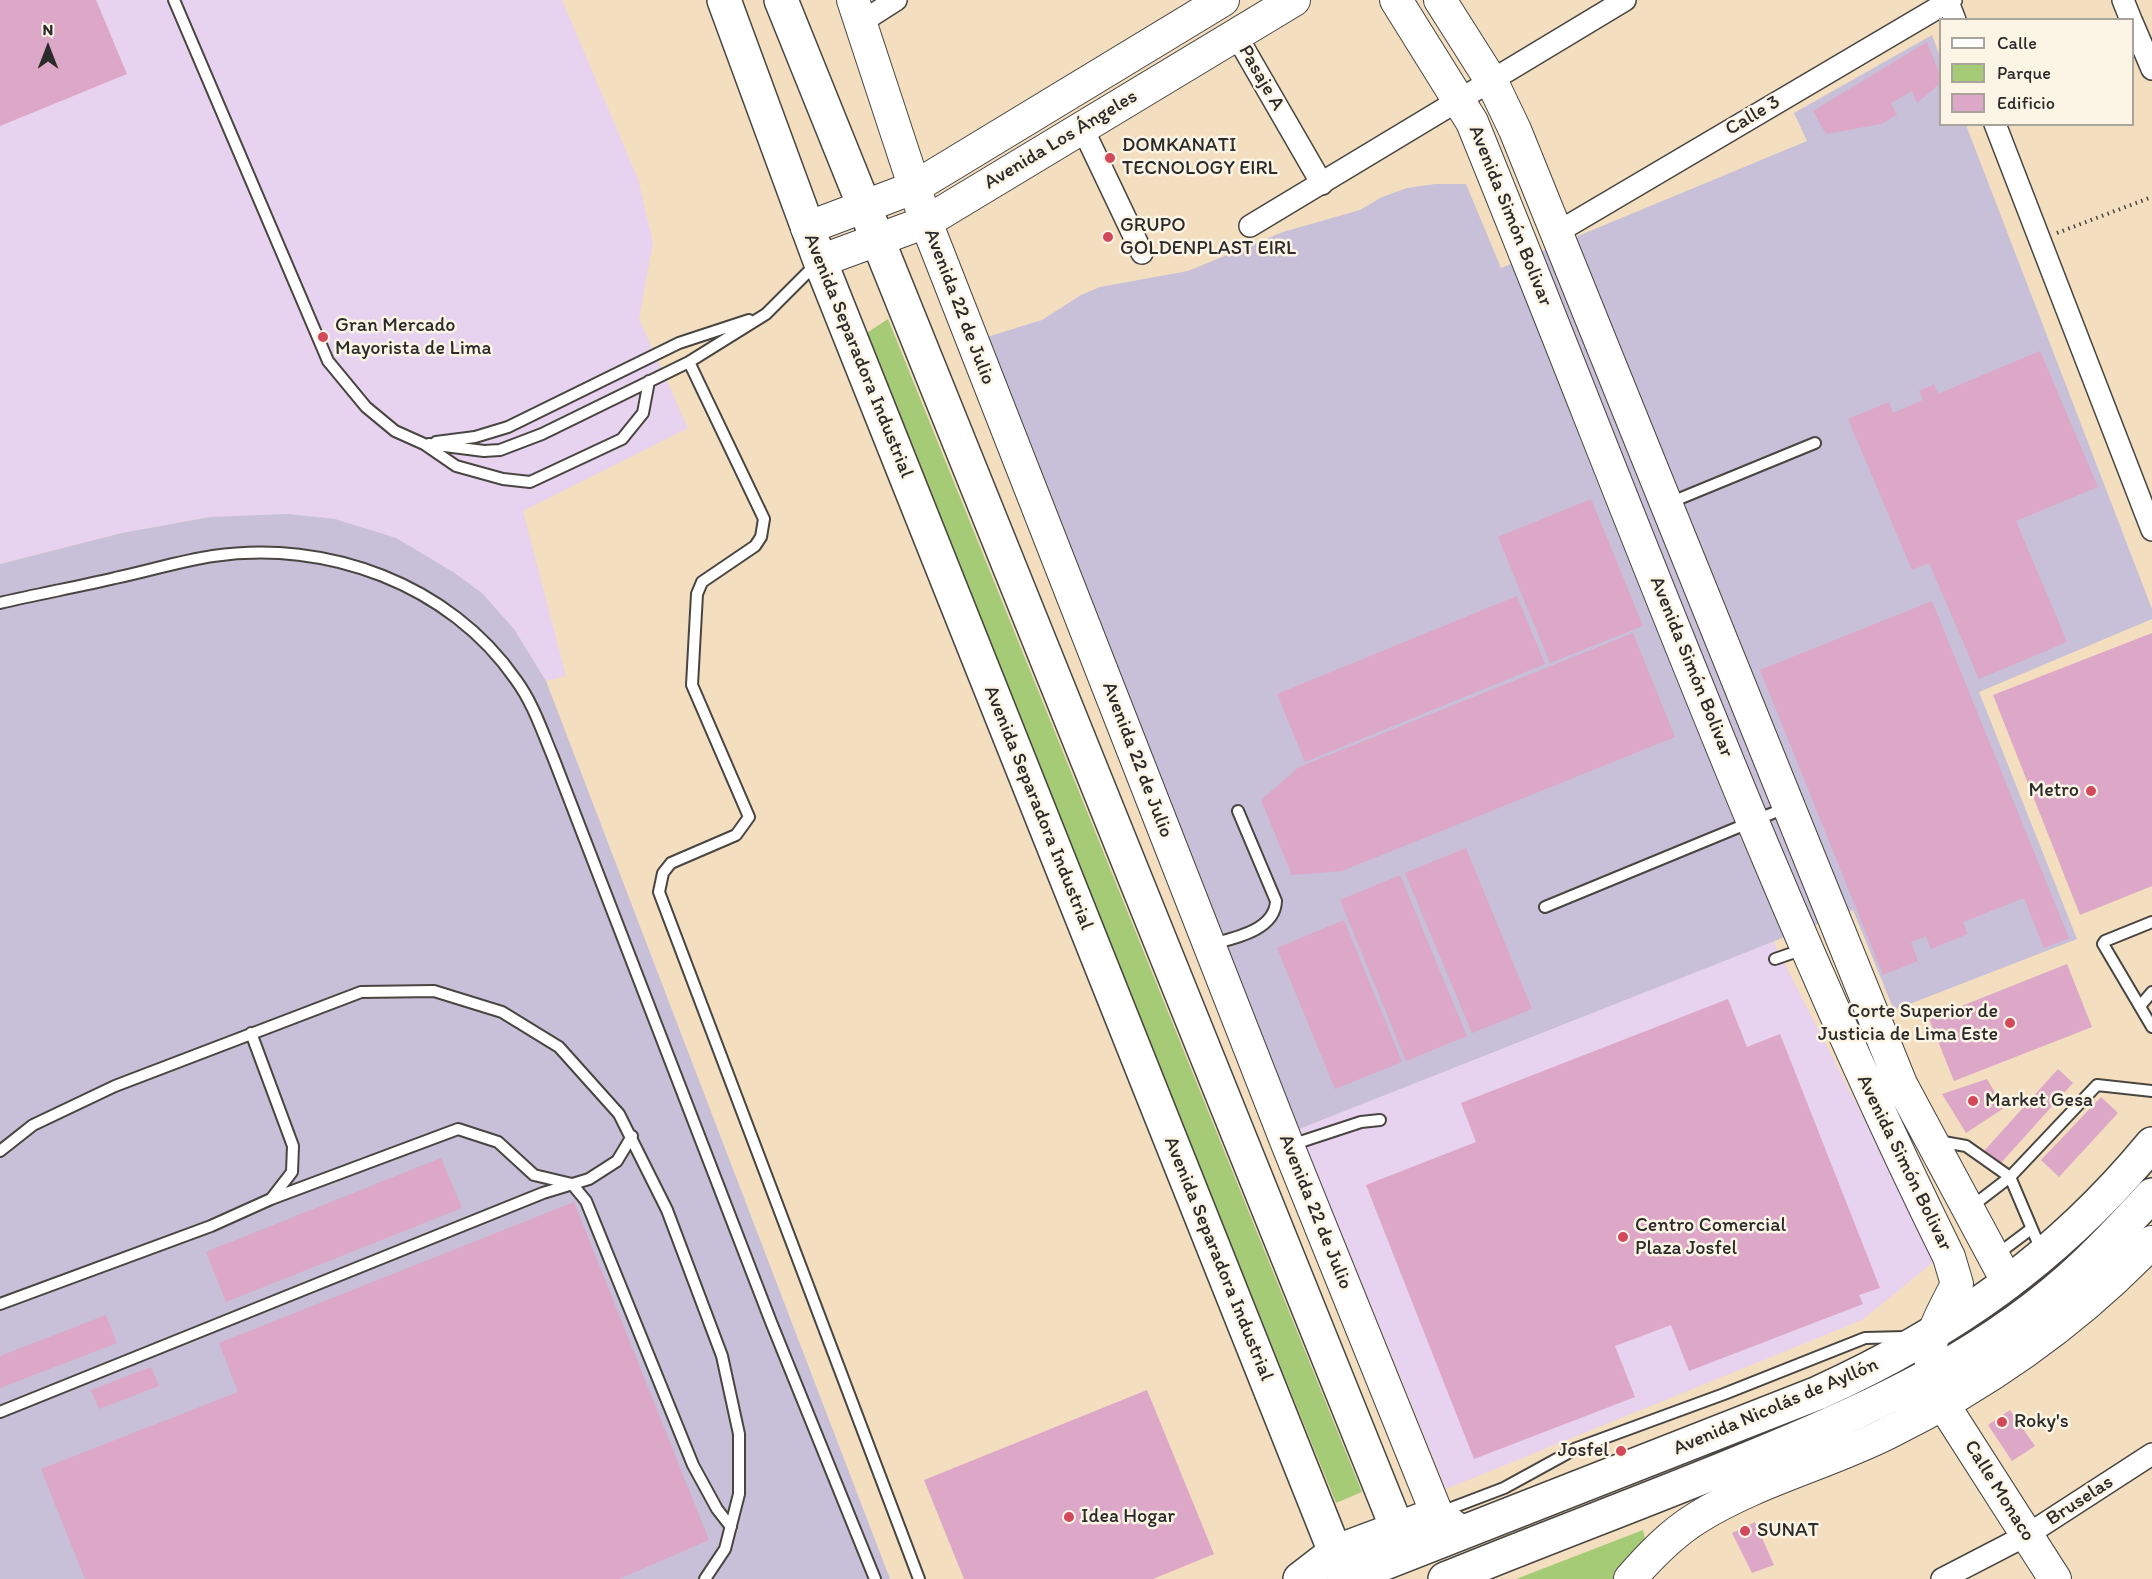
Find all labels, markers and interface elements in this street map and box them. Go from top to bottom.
north arrow [18,18,78,78]
legend [1939,18,2134,126]
text: N [43,20,53,39]
text: Calle [1997,32,2037,54]
street label: Pasaje A [1233,41,1289,115]
text: Parque [1997,62,2051,84]
street label: Avenida Los Ángeles [980,85,1142,195]
street label: Calle 3 [1721,90,1785,142]
text: Edificio [1997,92,2055,114]
street label: Avenida Simón Bolivar [1463,122,1557,310]
place label: DOMKANATI TECNOLOGY EIRL [1122,134,1278,181]
marker: DOMKANATI TECNOLOGY EIRL [1103,151,1117,165]
place label: GRUPO GOLDENPLAST EIRL [1120,214,1296,261]
street label: Avenida 22 de Julio [918,226,1000,388]
street label: Avenida Separadora Industrial [798,230,918,482]
marker: GRUPO GOLDENPLAST EIRL [1101,230,1115,244]
place label: Gran Mercado Mayorista de Lima [335,314,491,361]
marker: Gran Mercado Mayorista de Lima [316,330,330,344]
street label: Avenida Simón Bolivar [1644,573,1738,761]
street label: Avenida 22 de Julio [1096,679,1178,841]
street label: Avenida Separadora Industrial [978,682,1098,934]
place label: Metro [2029,779,2079,803]
marker: Metro [2084,784,2098,798]
place label: Corte Superior de Justicia de Lima Este [1818,1000,1998,1047]
marker: Corte Superior de Justicia de Lima Este [2003,1016,2017,1030]
street label: Avenida Simón Bolivar [1851,1071,1957,1255]
place label: Market Gesa [1985,1089,2093,1113]
marker: Market Gesa [1966,1094,1980,1108]
street label: Avenida 22 de Julio [1273,1131,1357,1293]
street label: Avenida Separadora Industrial [1158,1133,1278,1385]
place label: Centro Comercial Plaza Josfel [1635,1214,1786,1261]
marker: Centro Comercial Plaza Josfel [1616,1230,1630,1244]
street label: Avenida Nicolás de Ayllón [1670,1353,1882,1461]
place label: Roky's [2014,1410,2069,1434]
marker: Roky's [1995,1415,2009,1429]
street label: Calle Monaco [1958,1436,2040,1546]
place label: Josfel [1558,1439,1609,1463]
marker: Josfel [1614,1444,1628,1458]
street label: Bruselas [2042,1470,2118,1532]
place label: Idea Hogar [1081,1505,1175,1529]
marker: Idea Hogar [1062,1510,1076,1524]
place label: SUNAT [1757,1519,1819,1543]
marker: SUNAT [1738,1524,1752,1538]

